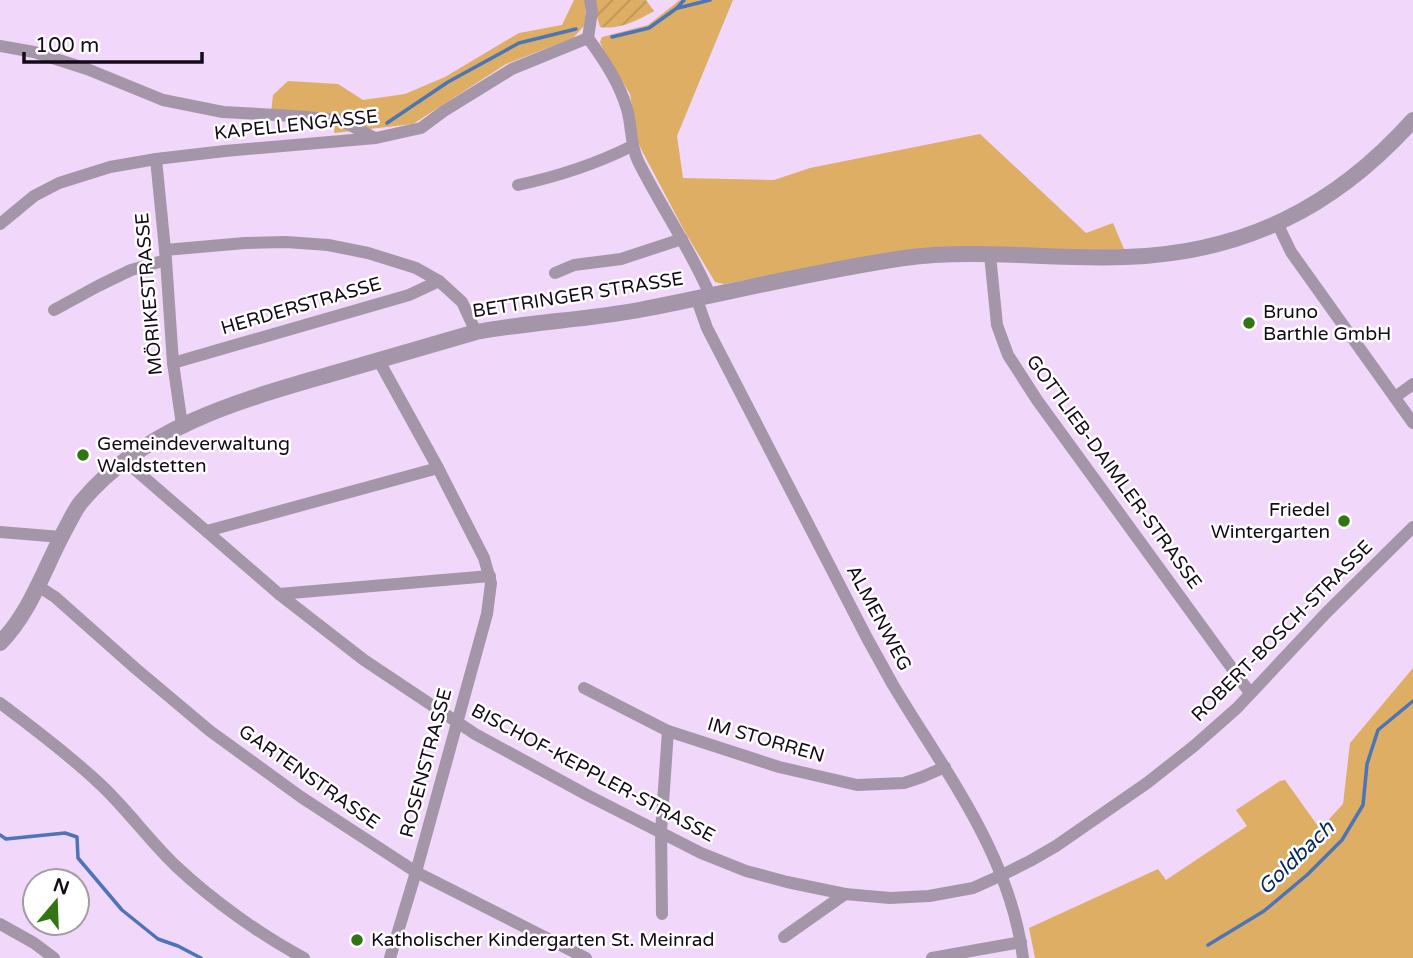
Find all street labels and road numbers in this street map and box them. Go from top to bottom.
street label: KAPELLENGASSE [213,105,379,145]
street label: MÖRIKESTRASSE [131,212,167,376]
street label: BETTRINGER STRASSE [471,267,685,323]
street label: HERDERSTRASSE [218,273,384,339]
street label: GOTTLIEB-DAIMLER-STRASSE [1022,351,1206,593]
street label: ROBERT-BOSCH-STRASSE [1187,536,1377,726]
street label: ALMENWEG [842,561,916,675]
street label: ROSENSTRASSE [395,686,457,840]
street label: BISCHOF-KEPPLER-STRASSE [467,699,719,847]
street label: IM STORREN [705,713,827,767]
street label: GARTENSTRASSE [234,720,384,834]

